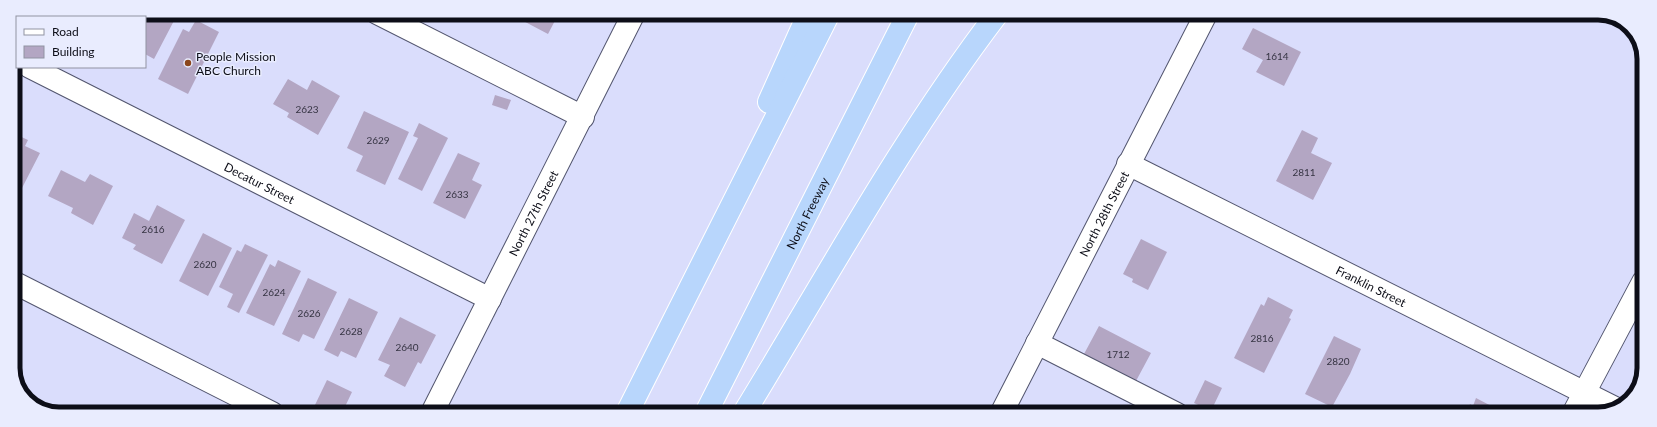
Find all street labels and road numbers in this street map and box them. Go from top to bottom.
street label: Decatur Street [222,159,298,207]
street label: North 27th Street [505,167,561,258]
street label: North 28th Street [1076,168,1132,259]
street label: North Freeway [783,174,832,252]
street label: Franklin Street [1334,262,1409,310]

